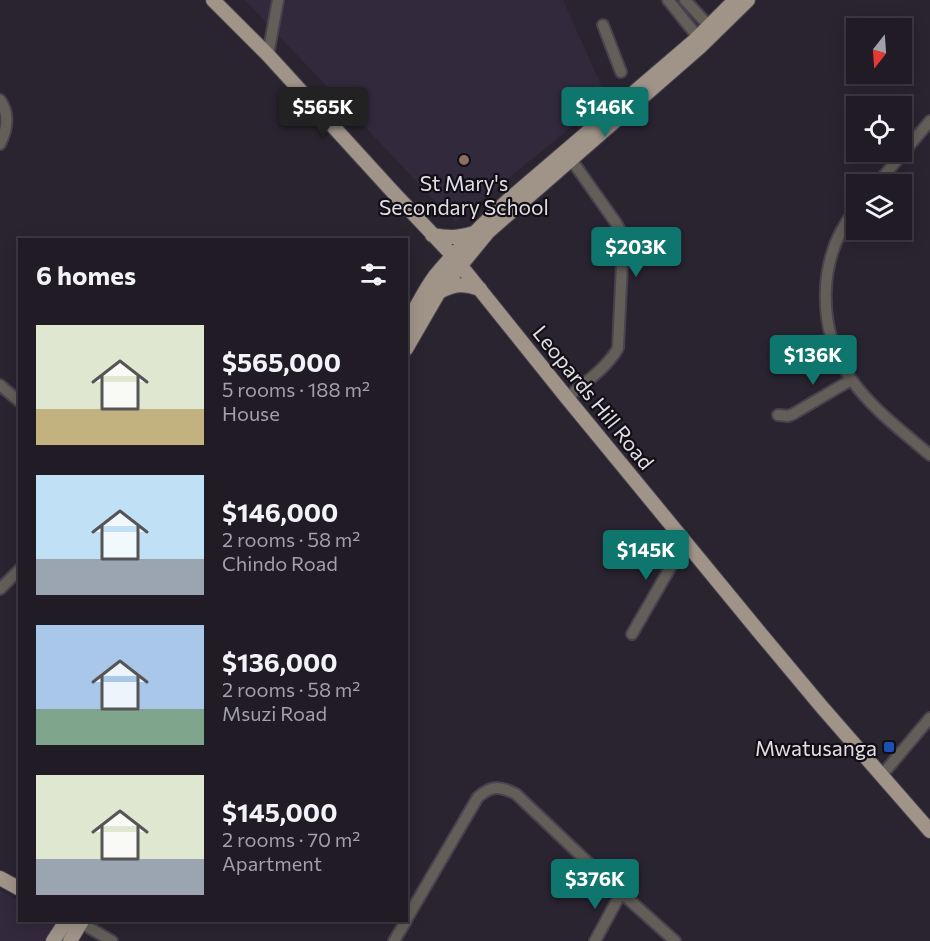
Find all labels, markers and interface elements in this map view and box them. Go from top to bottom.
north arrow [846,18,912,84]
map controls [846,18,912,240]
pin: $565K [281,87,365,138]
pin: $146K [563,87,647,138]
text: $565K [292,94,354,118]
text: $146K [575,94,635,118]
button: locate [846,96,912,162]
marker: St Mary's Secondary School [457,153,471,167]
place label: St Mary's Secondary School [379,170,549,219]
button: layers [846,174,912,240]
pin: $203K [594,227,678,278]
text: $203K [605,234,667,258]
icon: filters [357,258,390,291]
text: 6 homes [36,259,136,290]
street label: Leopards Hill Road [528,320,660,474]
pin: $136K [771,335,855,386]
text: $136K [784,342,842,366]
text: $565,000 [222,346,341,377]
icon: home [84,349,156,421]
text: 5 rooms · 188 m² [222,377,370,401]
text: House [222,401,280,425]
text: $146,000 [222,496,338,527]
icon: home [84,499,156,571]
text: 2 rooms · 58 m² [222,527,360,551]
pin: $145K [604,530,688,581]
text: $145K [617,537,675,561]
text: Chindo Road [222,551,338,575]
text: $136,000 [222,646,338,677]
icon: home [84,649,156,721]
text: 2 rooms · 58 m² [222,677,360,701]
text: Msuzi Road [222,701,327,725]
place label: Mwatusanga [755,735,877,760]
marker: Mwatusanga [882,740,896,754]
text: $145,000 [222,796,337,827]
icon: home [84,799,156,871]
text: 2 rooms · 70 m² [222,827,360,851]
text: Apartment [222,851,322,875]
pin: $376K [553,859,637,910]
text: $376K [565,866,625,890]

